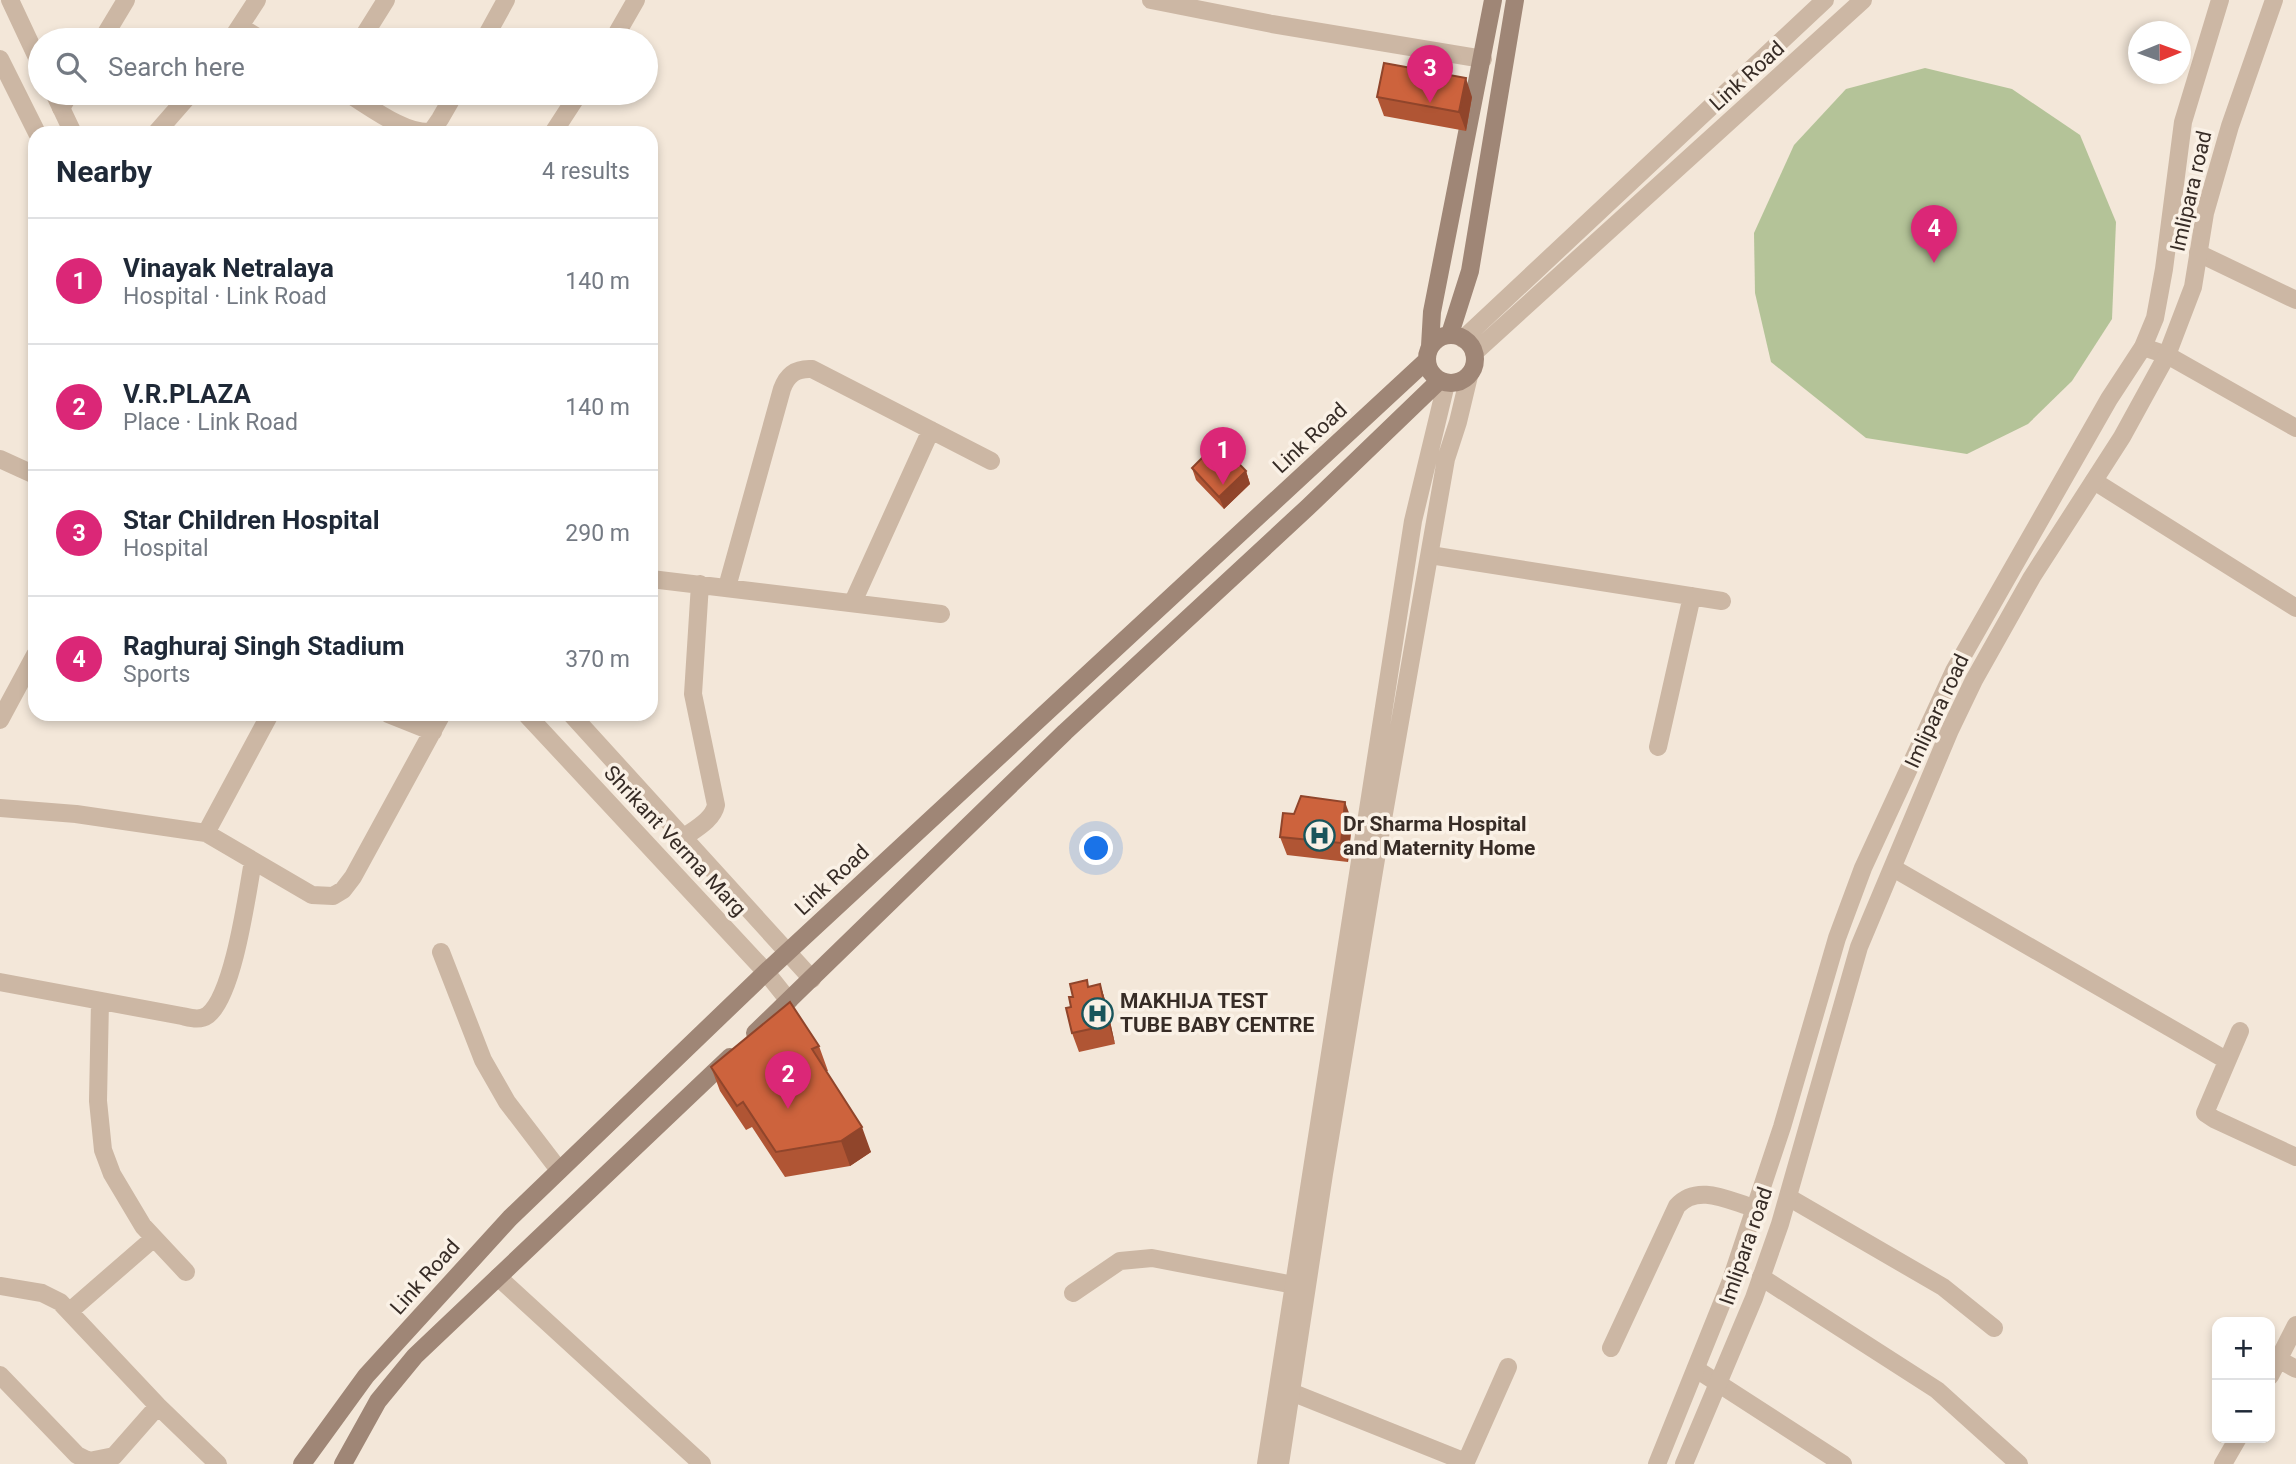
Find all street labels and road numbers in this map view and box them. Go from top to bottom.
street label: Link Road [1705,36,1789,116]
street label: Imlipara road [2165,128,2217,254]
street label: Link Road [1268,398,1352,478]
street label: Imlipara road [1900,650,1974,772]
street label: Shrikant Verma Marg [599,761,751,921]
street label: Link Road [790,840,874,920]
street label: Imlipara road [1715,1184,1777,1308]
street label: Link Road [385,1235,465,1319]

